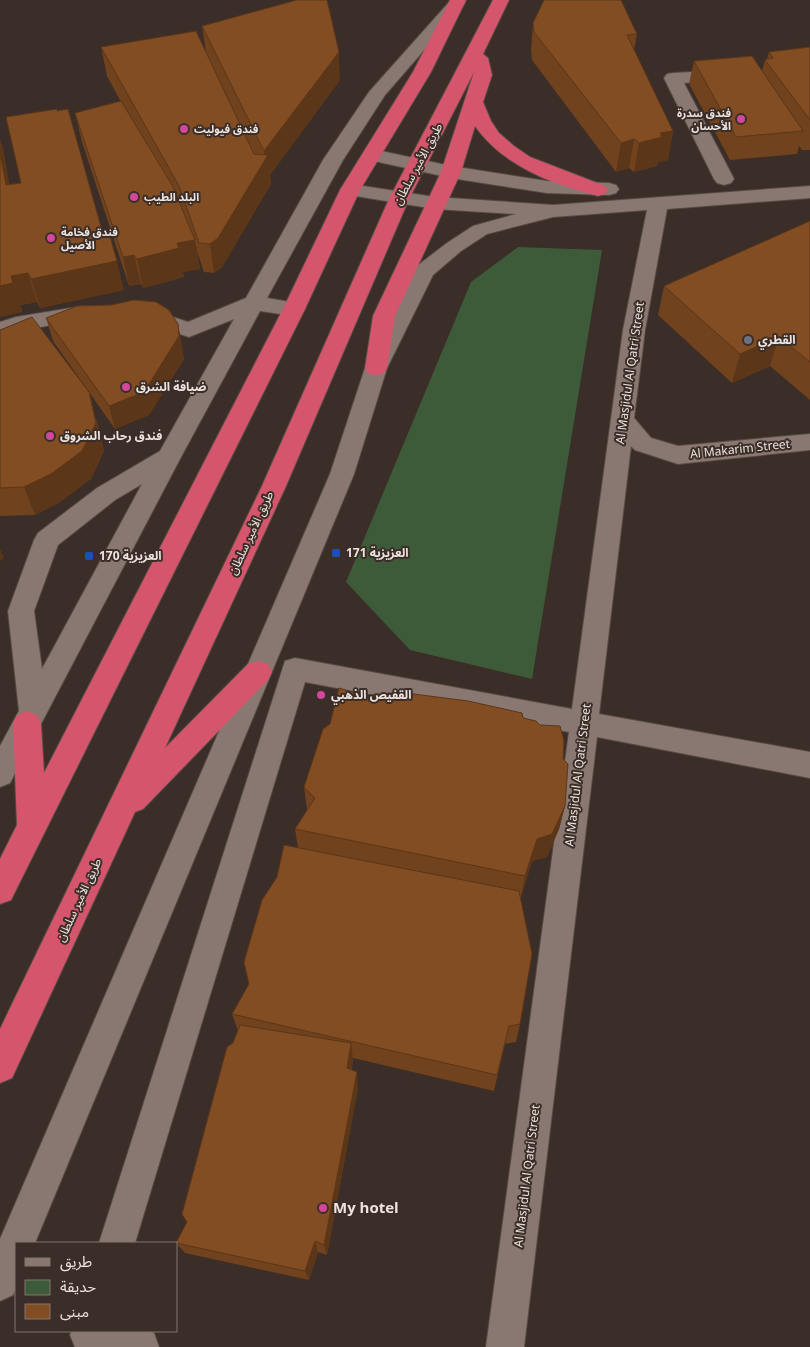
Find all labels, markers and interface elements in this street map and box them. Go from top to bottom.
place label: فندق سدرة الأحسان [677,102,731,138]
marker: فندق سدرة الأحسان [735,113,747,125]
place label: فندق فيوليت [194,118,259,141]
street label: طريق الأمير سلطان [386,118,451,210]
marker: فندق فيوليت [178,123,190,135]
place label: البلد الطيب [144,186,199,209]
marker: البلد الطيب [128,191,140,203]
place label: فندق فخامة الأصيل [61,221,118,257]
marker: فندق فخامة الأصيل [45,232,57,244]
street label: Al Masjidul Al Qatri Street [608,300,653,446]
place label: القطري [758,328,796,353]
marker: القطري [742,334,754,346]
place label: ضيافة الشرق [136,375,207,400]
marker: ضيافة الشرق [120,381,132,393]
place label: فندق رحاب الشروق [60,424,162,449]
marker: فندق رحاب الشروق [44,430,56,442]
street label: Al Makarim Street [689,432,792,467]
street label: طريق الأمير سلطان [221,487,282,580]
place label: العزيزية 171 [346,541,409,566]
place label: العزيزية 170 [99,544,162,569]
marker: العزيزية 171 [330,547,342,559]
marker: العزيزية 170 [83,550,95,562]
place label: القفيص الذهبي [331,683,411,708]
marker: القفيص الذهبي [315,689,327,701]
street label: Al Masjidul Al Qatri Street [557,702,600,848]
street label: طريق الأمير سلطان [49,854,110,947]
street label: Al Masjidul Al Qatri Street [506,1103,549,1249]
place label: My hotel [333,1192,399,1224]
marker: My hotel [317,1202,329,1214]
legend [15,1242,178,1332]
text: طريق [60,1246,92,1278]
text: حديقة [60,1271,96,1303]
text: مبنى [60,1296,89,1328]

